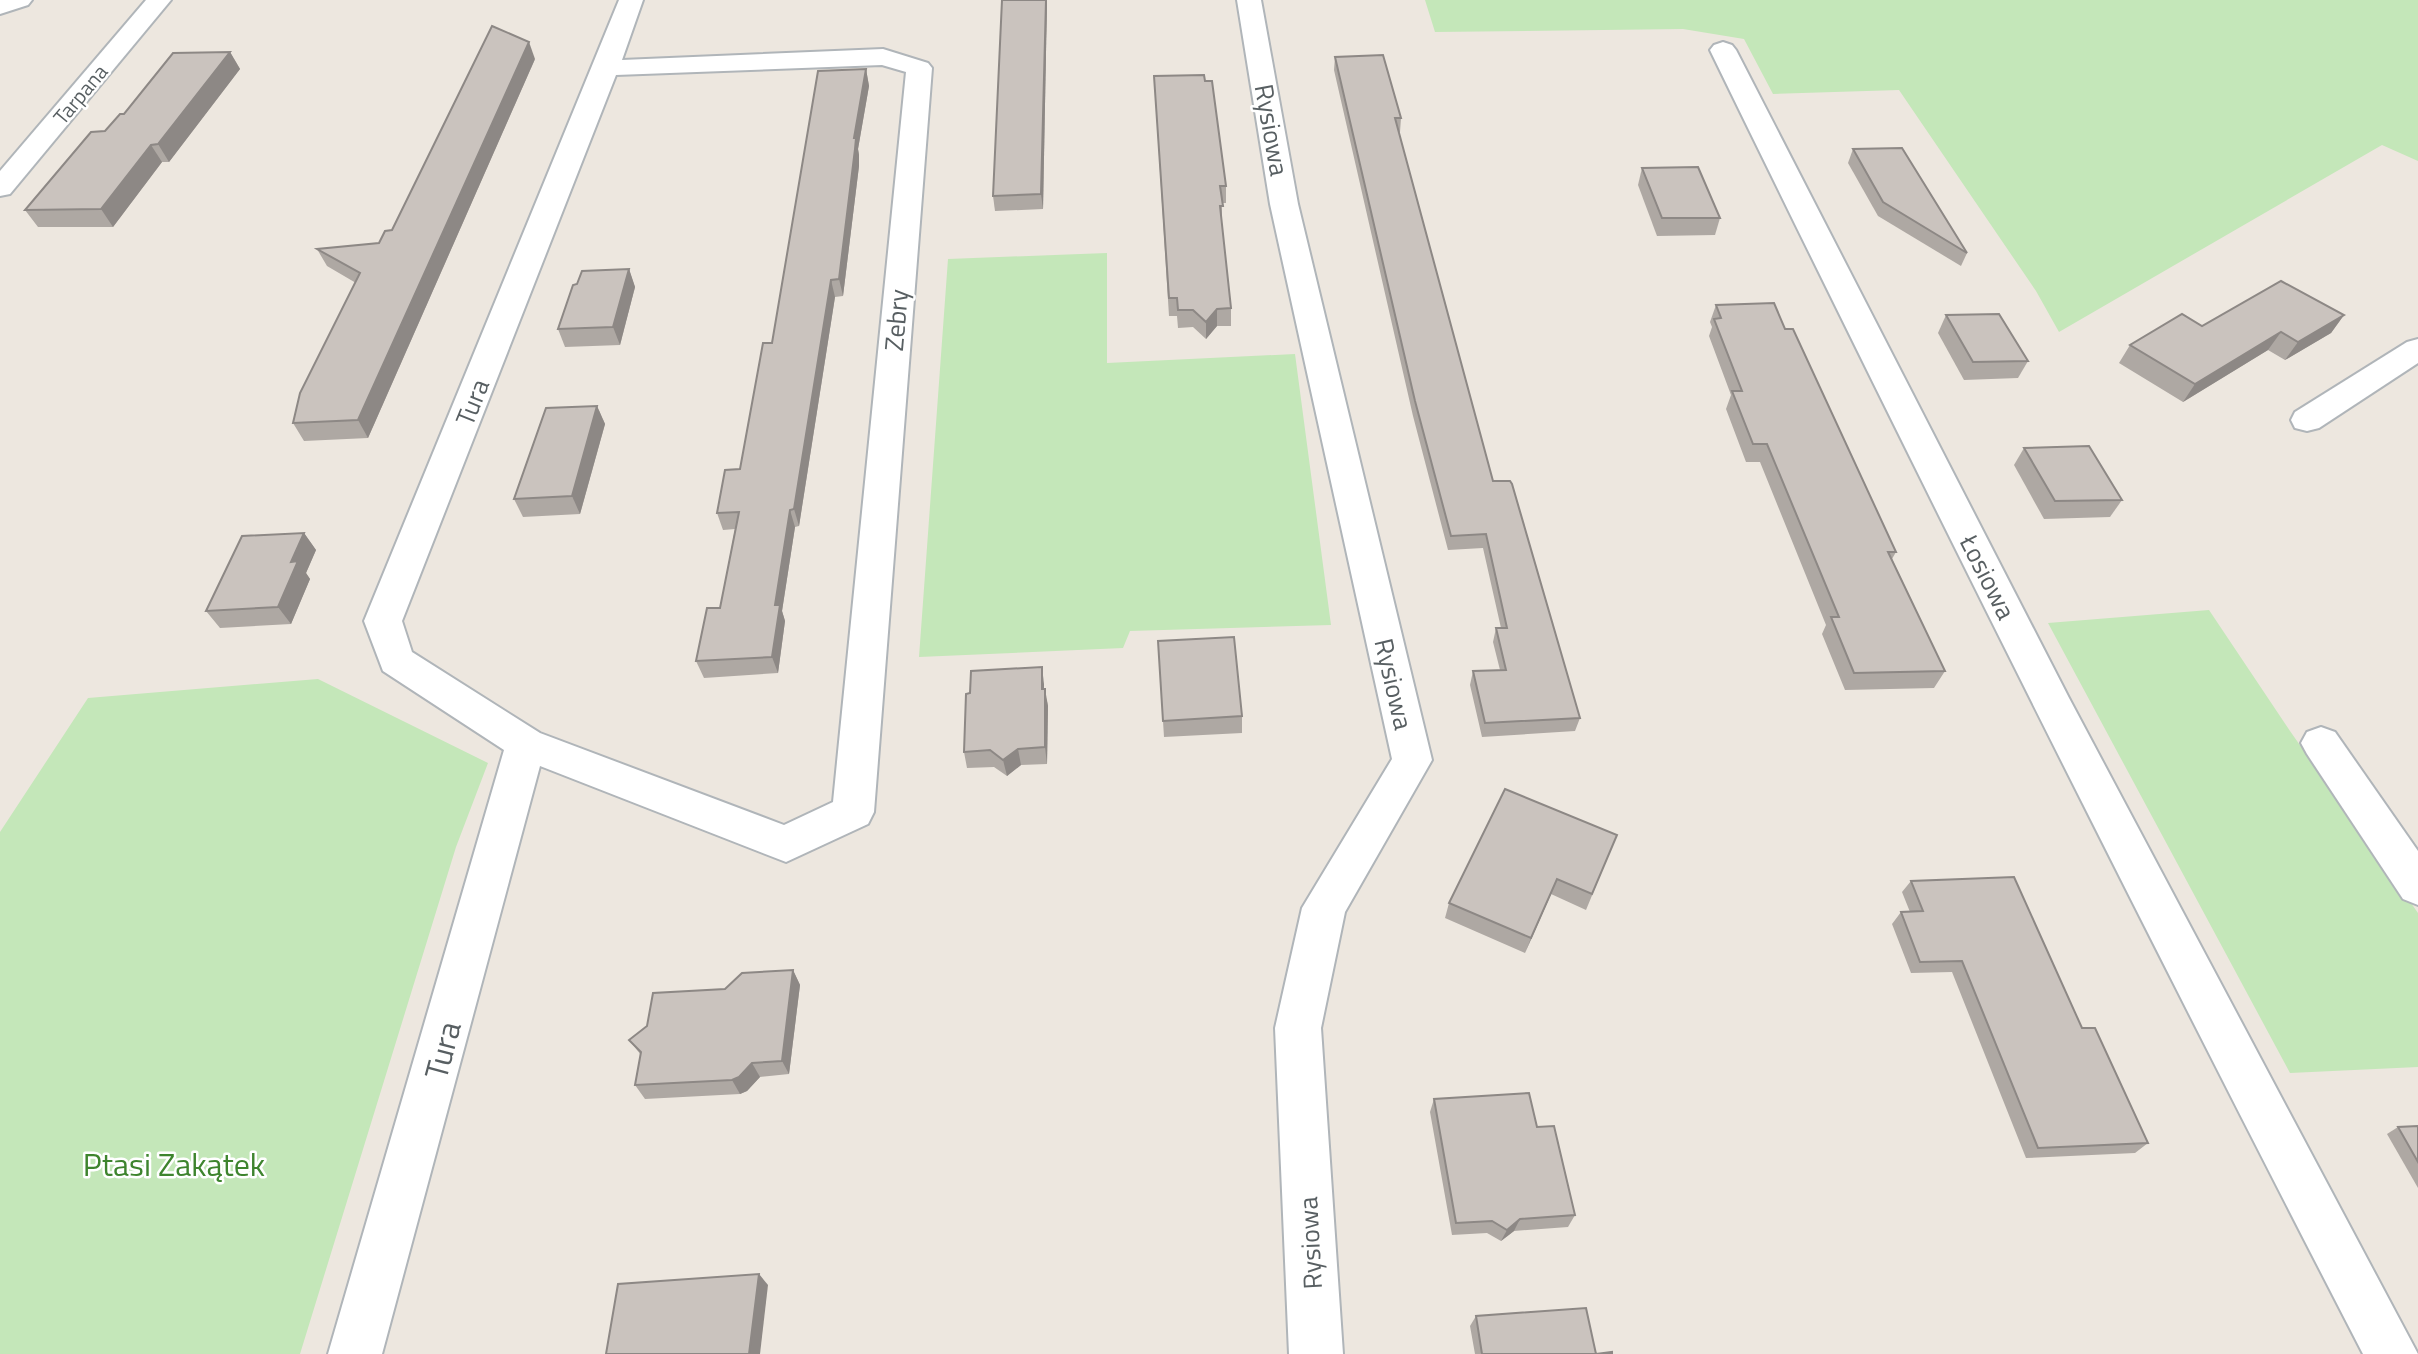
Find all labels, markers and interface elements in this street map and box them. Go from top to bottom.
street label: Tarpana [45,56,115,131]
street label: Rysiowa [1245,81,1299,179]
street label: Zebry [874,287,918,353]
street label: Tura [445,373,499,431]
street label: Łosiowa [1950,527,2026,626]
street label: Rysiowa [1365,635,1423,733]
street label: Tura [411,1016,473,1084]
park label: Ptasi Zakątek [83,1140,265,1188]
street label: Rysiowa [1288,1196,1332,1290]

